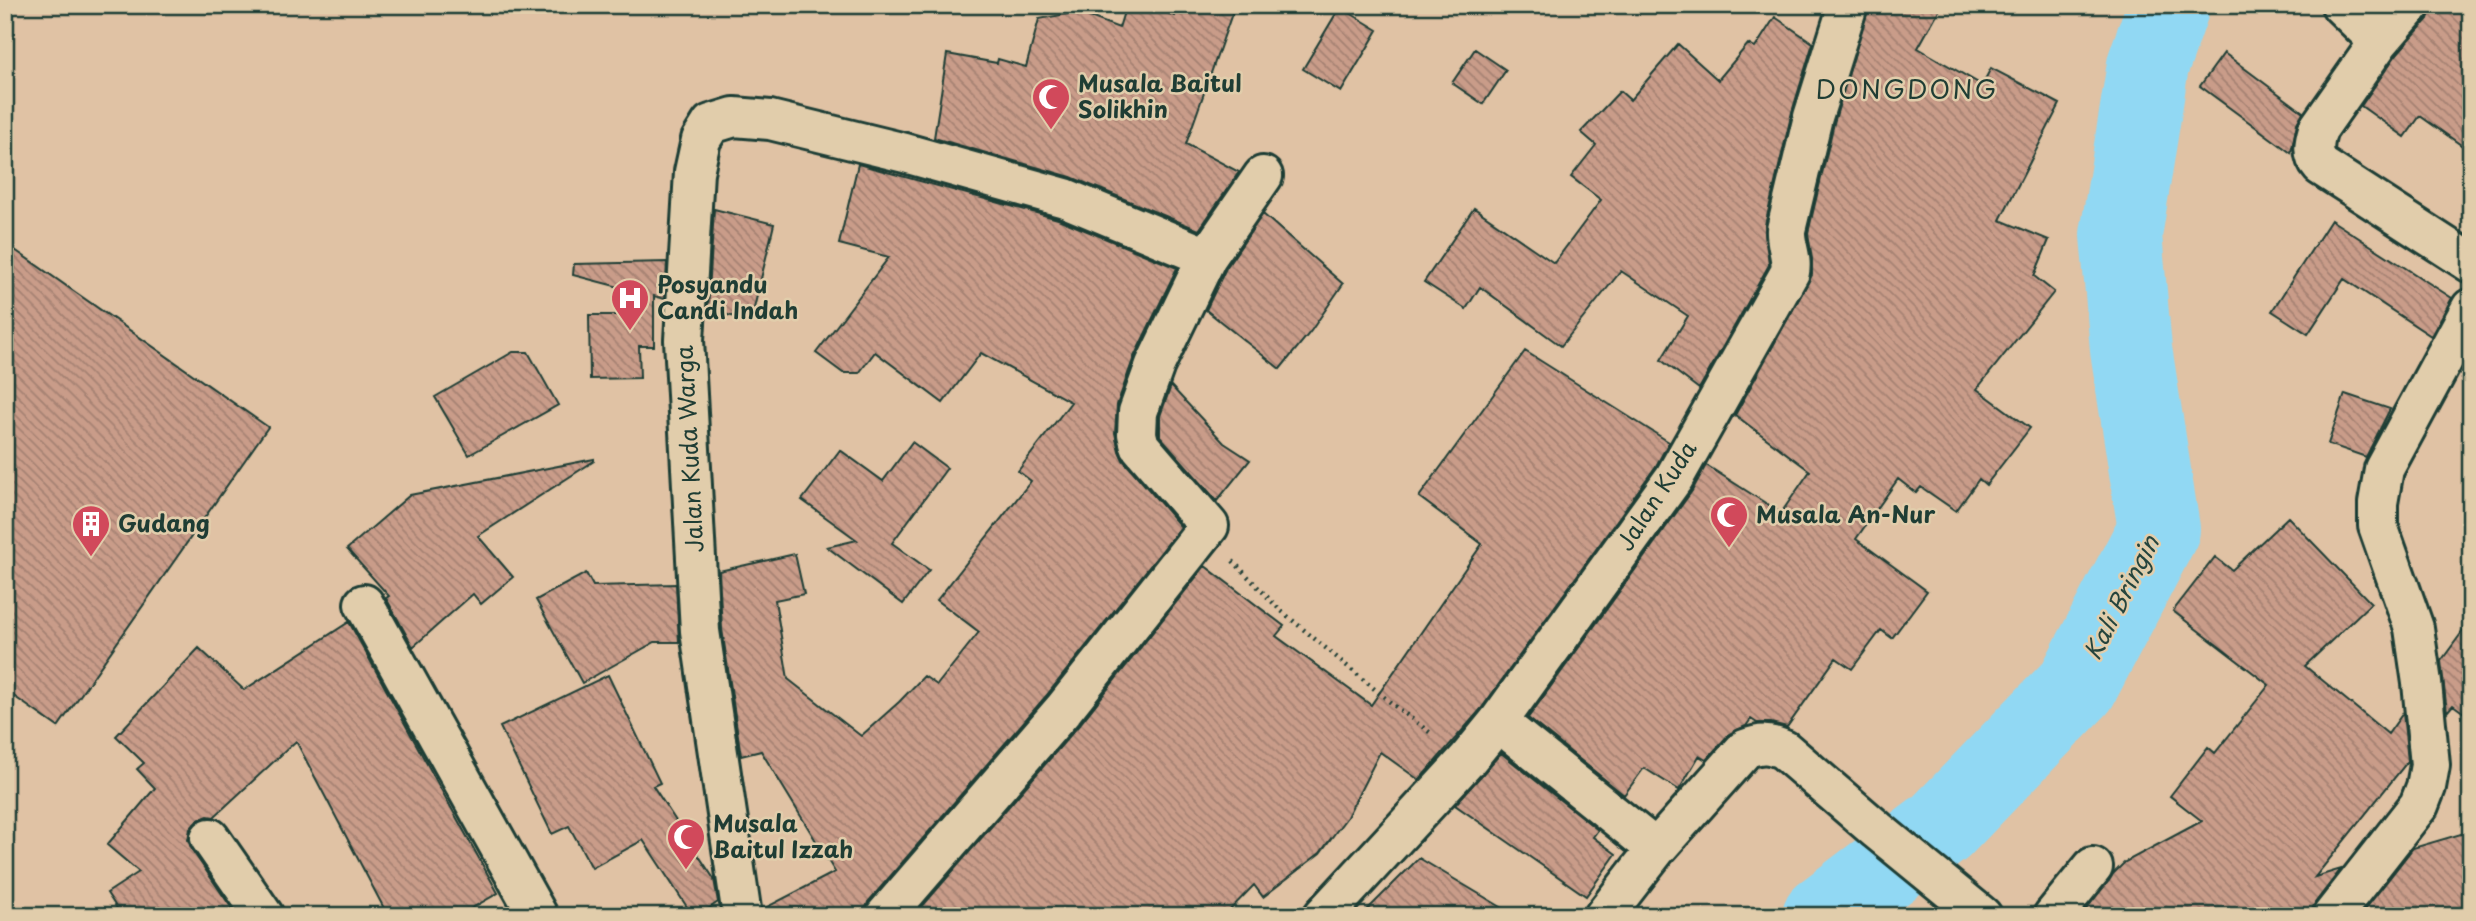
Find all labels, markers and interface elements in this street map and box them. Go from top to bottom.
place label: Musala Baitul Solikhin [1078,65,1241,126]
district label: DONGDONG [1816,69,1998,108]
mosque icon: Musala Baitul Solikhin [1030,76,1072,131]
place label: Posyandu Candi Indah [657,266,798,327]
hospital icon: Posyandu Candi Indah [609,277,651,332]
street label: Jalan Kuda Warga [666,344,711,553]
street label: Jalan Kuda [1607,433,1704,557]
mosque icon: Musala An-Nur [1708,494,1750,549]
place label: Musala An-Nur [1756,496,1935,531]
building icon: Gudang [70,503,112,558]
place label: Gudang [118,505,210,540]
water label: Kali Bringin [2073,527,2168,666]
place label: Musala Baitul Izzah [713,805,853,866]
mosque icon: Musala Baitul Izzah [665,816,707,871]

